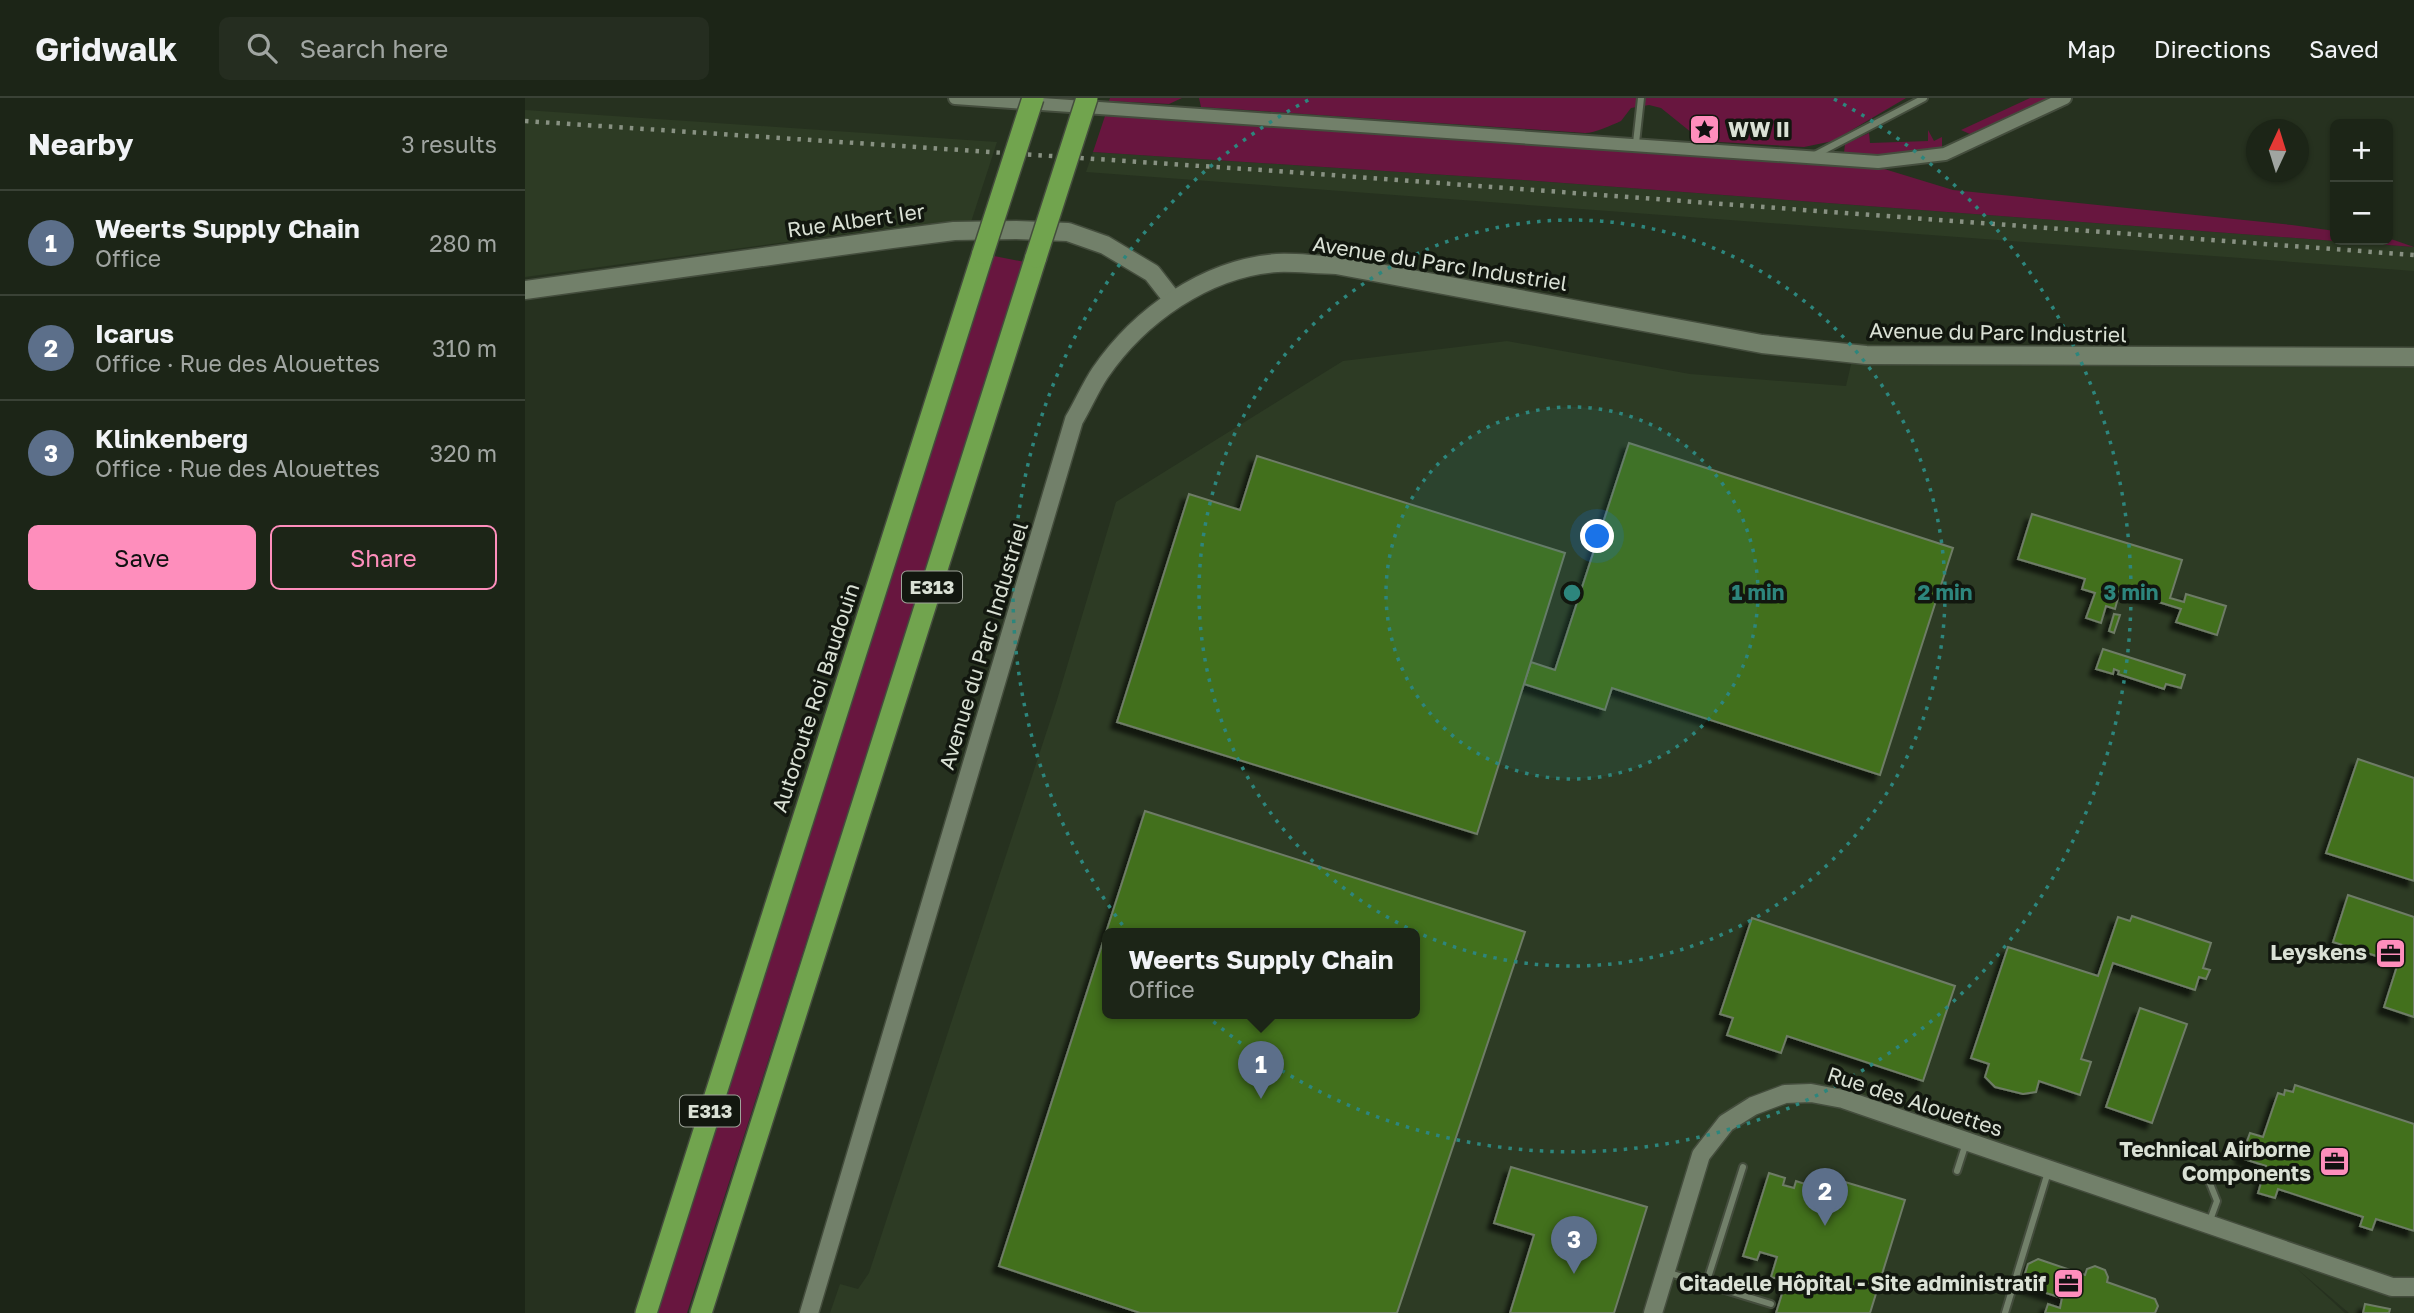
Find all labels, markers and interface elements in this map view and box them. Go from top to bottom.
search box [219,17,709,80]
text: Gridwalk [35,29,177,68]
icon: search [243,29,281,67]
text: Search here [299,33,448,64]
text: Map [2067,34,2116,63]
text: Directions [2154,34,2271,63]
text: Saved [2309,34,2379,63]
place icon: WW II [1688,113,1722,147]
place label: WW II [1728,116,1790,142]
north arrow [2246,119,2309,182]
map controls [2330,119,2393,245]
button: + [2330,119,2393,182]
text: Nearby [28,126,133,162]
text: 3 results [401,130,497,158]
button: − [2330,182,2393,245]
street label: Rue Albert Ier [785,197,926,243]
text: Weerts Supply Chain [95,213,360,244]
text: 1 [45,229,57,257]
text: 280 m [429,229,497,257]
street label: Avenue du Parc Industriel [1311,230,1569,296]
text: Office [95,244,161,272]
street label: Avenue du Parc Industriel [1869,317,2127,347]
text: Icarus [95,318,174,349]
text: 2 [44,334,58,362]
text: 310 m [432,334,497,362]
text: Office · Rue des Alouettes [95,349,380,377]
text: Klinkenberg [95,423,248,454]
text: 3 [44,439,58,467]
text: 320 m [430,439,497,467]
text: Office · Rue des Alouettes [95,454,380,482]
street label: Avenue du Parc Industriel [933,519,1033,773]
your location [1580,519,1614,553]
button: Save [28,525,256,590]
button: Share [270,525,497,590]
road number: E313 [902,572,962,602]
text: 1 min [1732,579,1784,605]
text: 2 min [1918,579,1972,605]
text: 3 min [2104,579,2158,605]
street label: Autoroute Roi Baudouin [766,580,864,816]
centre of rings [1560,581,1584,605]
popup [1102,928,1420,1019]
office icon: Leyskens [2373,936,2407,970]
place label: Leyskens [2270,939,2367,965]
text: Weerts Supply Chain [1129,944,1393,975]
text: Office [1129,975,1195,1003]
pin: 1 [1238,1041,1284,1099]
street label: Rue des Alouettes [1824,1060,2006,1142]
road number: E313 [680,1096,740,1126]
place label: Technical Airborne Components [2119,1136,2311,1186]
office icon: Technical Airborne Components [2317,1145,2351,1179]
pin: 2 [1802,1168,1848,1226]
pin: 3 [1551,1216,1597,1274]
office icon: Citadelle Hôpital - Site administratif [2052,1267,2086,1301]
place label: Citadelle Hôpital - Site administratif [1679,1270,2046,1296]

